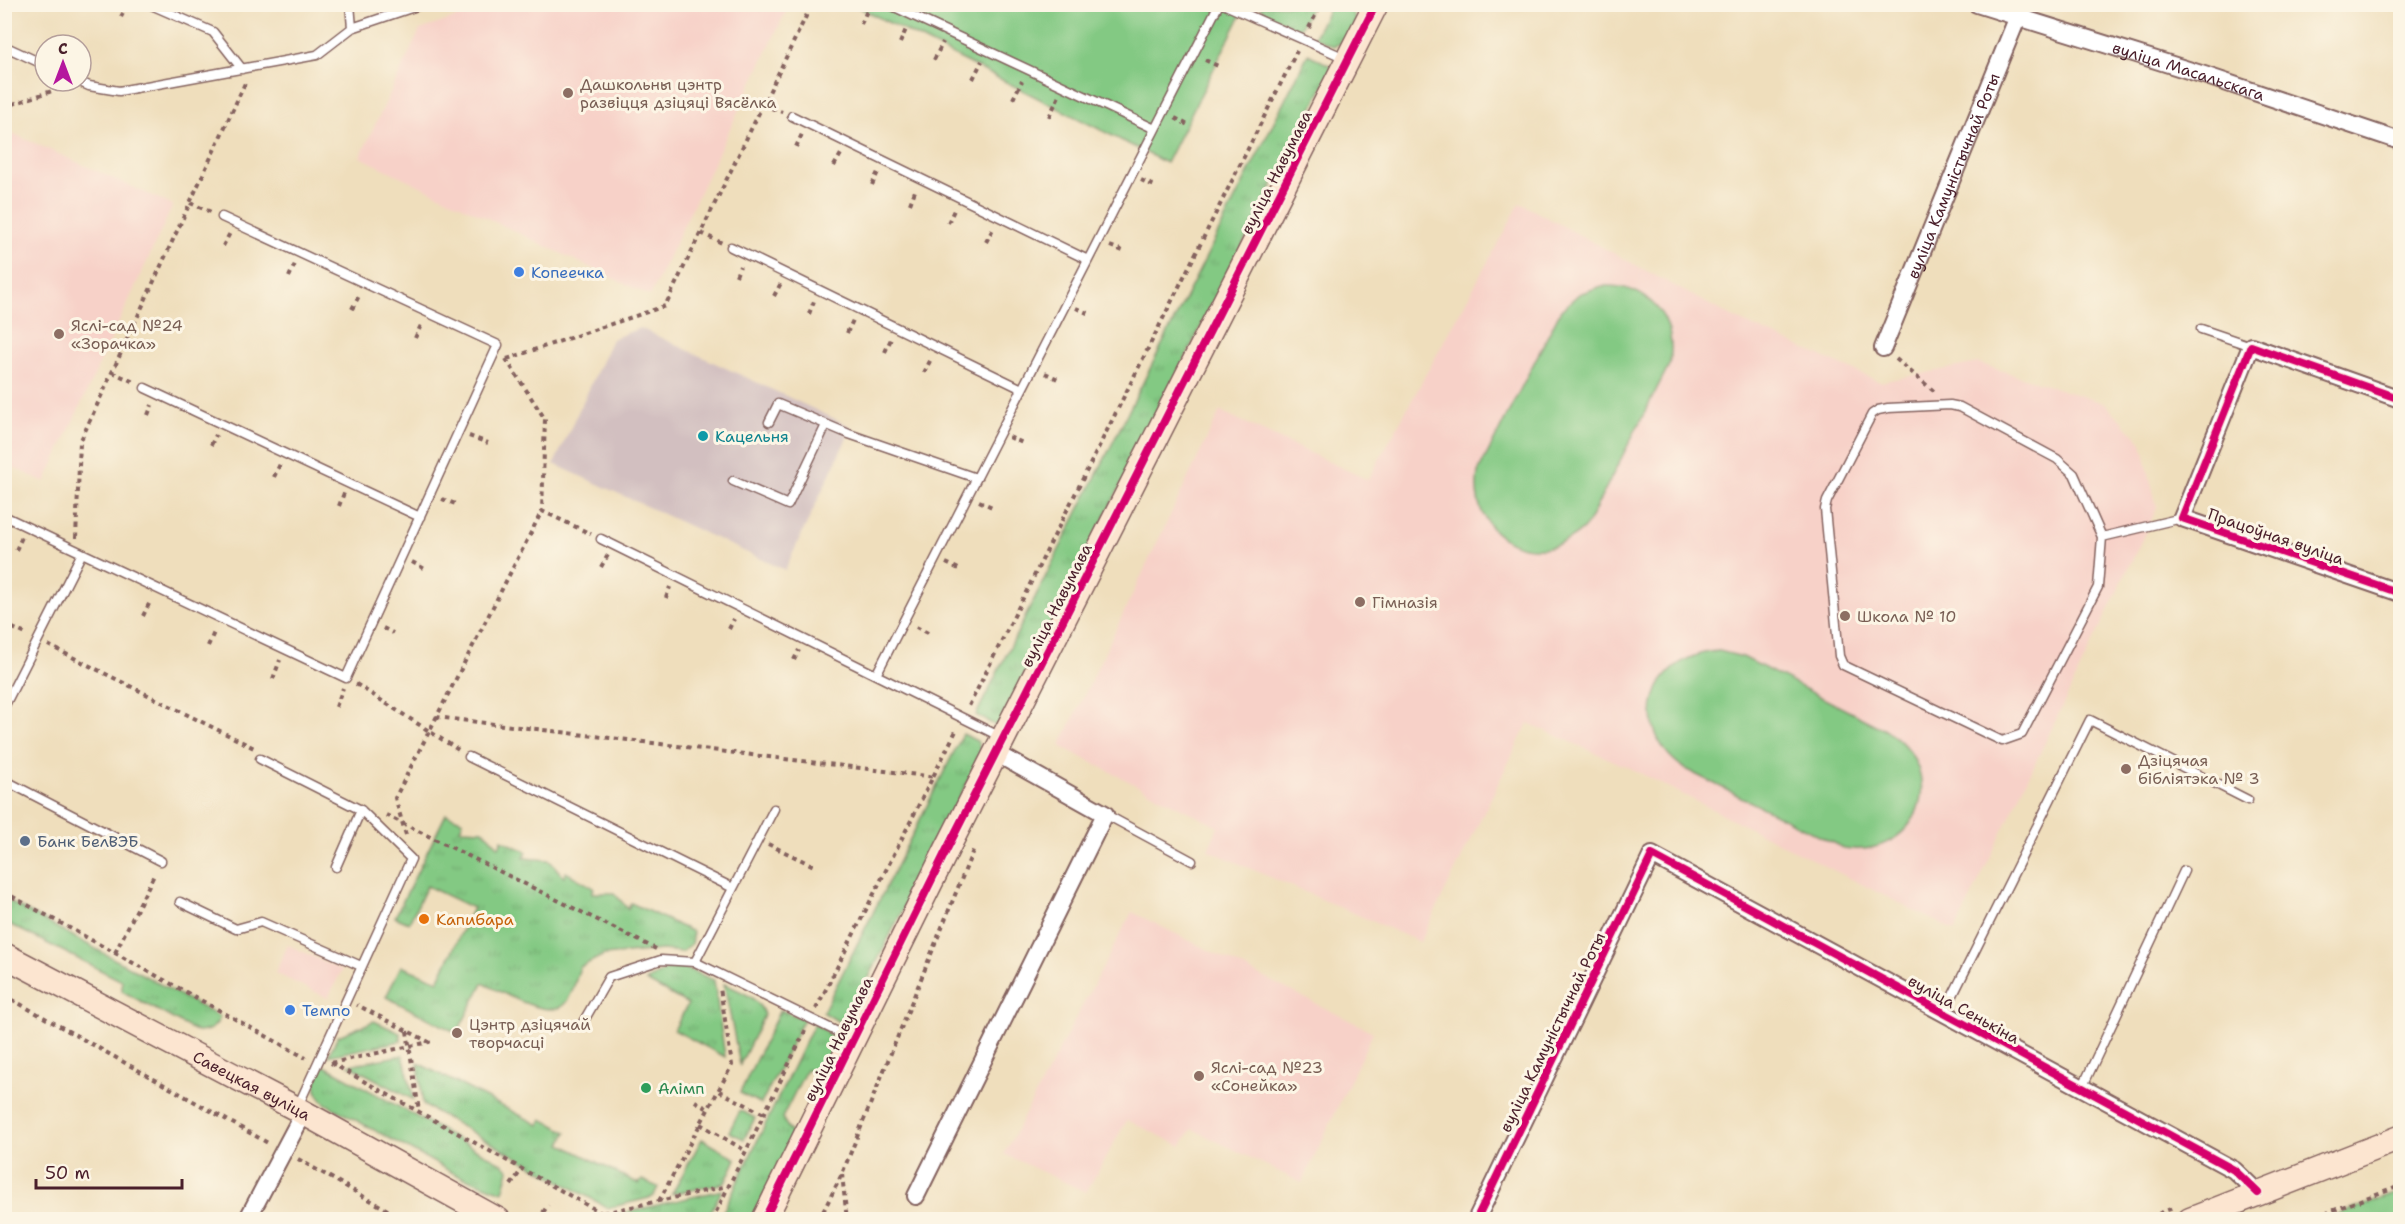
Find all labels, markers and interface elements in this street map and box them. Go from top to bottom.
north arrow [33,33,93,93]
street label: вуліца Масальскага [2110,37,2267,106]
text: С [58,38,68,59]
street label: вуліца Камуністычнай Роты [1902,70,2005,282]
place label: Дашкольны цэнтр развіцця дзіцяці Вясёлка [580,74,777,113]
marker: Дашкольны цэнтр развіцця дзіцяці Вясёлка [561,86,575,100]
street label: вуліца Навумава [1236,107,1317,238]
place label: Копеечка [531,262,604,283]
marker: Копеечка [512,265,526,279]
place label: Яслі-сад №24 «Зорачка» [71,315,183,354]
marker: Яслі-сад №24 «Зорачка» [52,327,66,341]
place label: Кацельня [715,426,789,447]
marker: Кацельня [696,429,710,443]
street label: Працоўная вуліца [2205,503,2347,570]
street label: вуліца Навумава [1016,540,1097,671]
place label: Гімназія [1372,592,1438,613]
marker: Гімназія [1353,595,1367,609]
place label: Школа № 10 [1857,606,1957,627]
marker: Школа № 10 [1838,609,1852,623]
place label: Дзіцячая бібліятэка № 3 [2138,750,2260,789]
marker: Дзіцячая бібліятэка № 3 [2119,762,2133,776]
place label: Банк БелВЭБ [37,831,139,852]
marker: Банк БелВЭБ [18,834,32,848]
place label: Капибара [436,909,514,930]
marker: Капибара [417,912,431,926]
street label: вуліца Камуністычнай Роты [1495,929,1610,1136]
street label: вуліца Сенькіна [1904,970,2023,1049]
street label: вуліца Навумава [799,973,878,1105]
place label: Темпо [302,1000,350,1021]
marker: Темпо [283,1003,297,1017]
place label: Цэнтр дзіцячай творчасці [469,1014,591,1053]
marker: Цэнтр дзіцячай творчасці [450,1026,464,1040]
street label: Савецкая вуліца [189,1046,314,1125]
place label: Яслі-сад №23 «Сонейка» [1211,1057,1323,1096]
marker: Яслі-сад №23 «Сонейка» [1192,1069,1206,1083]
place label: Алімп [658,1078,705,1099]
marker: Алімп [639,1081,653,1095]
scale bar [36,1152,182,1190]
text: 50 m [45,1161,90,1185]

